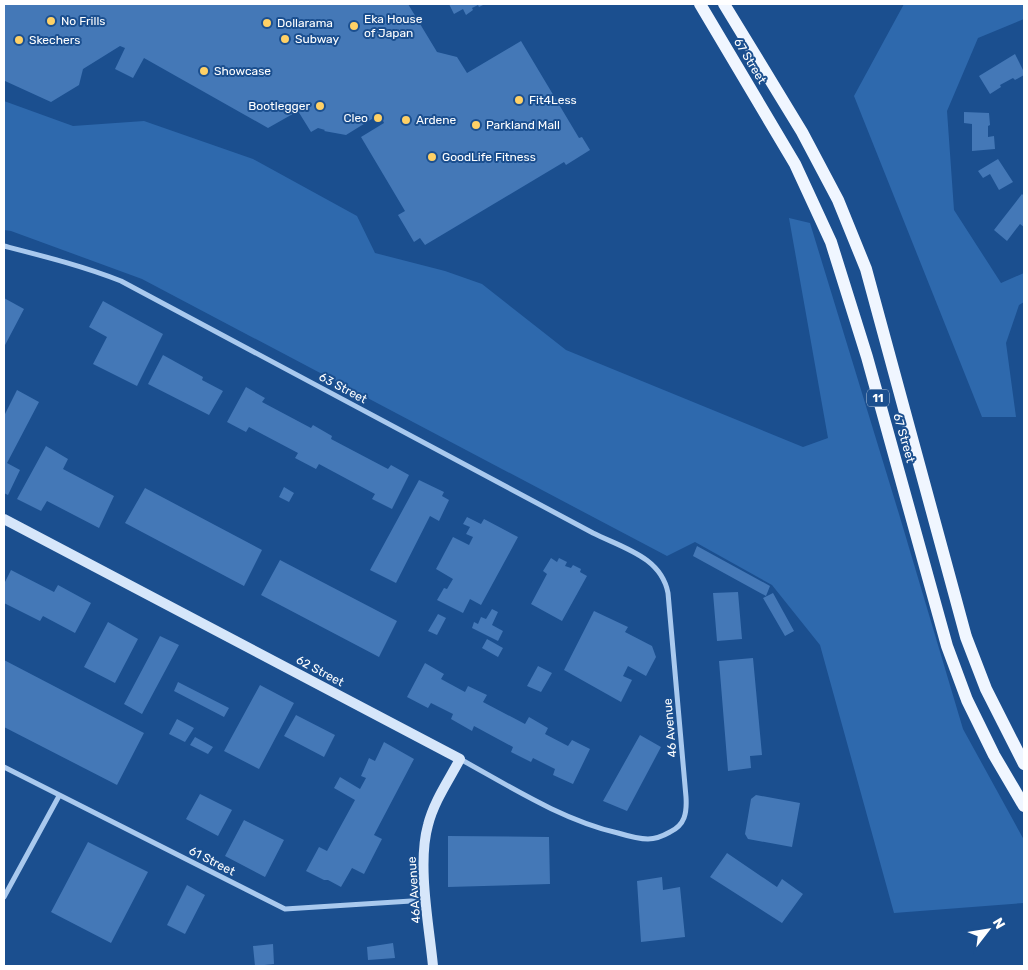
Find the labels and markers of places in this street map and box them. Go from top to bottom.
place label: Eka House of Japan [364,12,423,40]
place label: No Frills [61,14,105,28]
marker: No Frills [45,15,57,27]
place label: Dollarama [277,16,333,30]
marker: Dollarama [261,17,273,29]
marker: Eka House of Japan [348,20,360,32]
place label: Subway [295,32,340,46]
place label: Skechers [29,33,80,47]
marker: Subway [279,33,291,45]
marker: Skechers [13,34,25,46]
place label: Showcase [214,64,271,78]
marker: Showcase [198,65,210,77]
place label: Fit4Less [529,93,577,107]
marker: Fit4Less [513,94,525,106]
place label: Bootlegger [248,99,310,113]
marker: Bootlegger [314,100,326,112]
place label: Cleo [343,111,368,125]
marker: Cleo [372,112,384,124]
place label: Ardene [416,113,457,127]
marker: Ardene [400,114,412,126]
place label: Parkland Mall [486,118,560,132]
marker: Parkland Mall [470,119,482,131]
place label: GoodLife Fitness [442,150,536,164]
marker: GoodLife Fitness [426,151,438,163]

